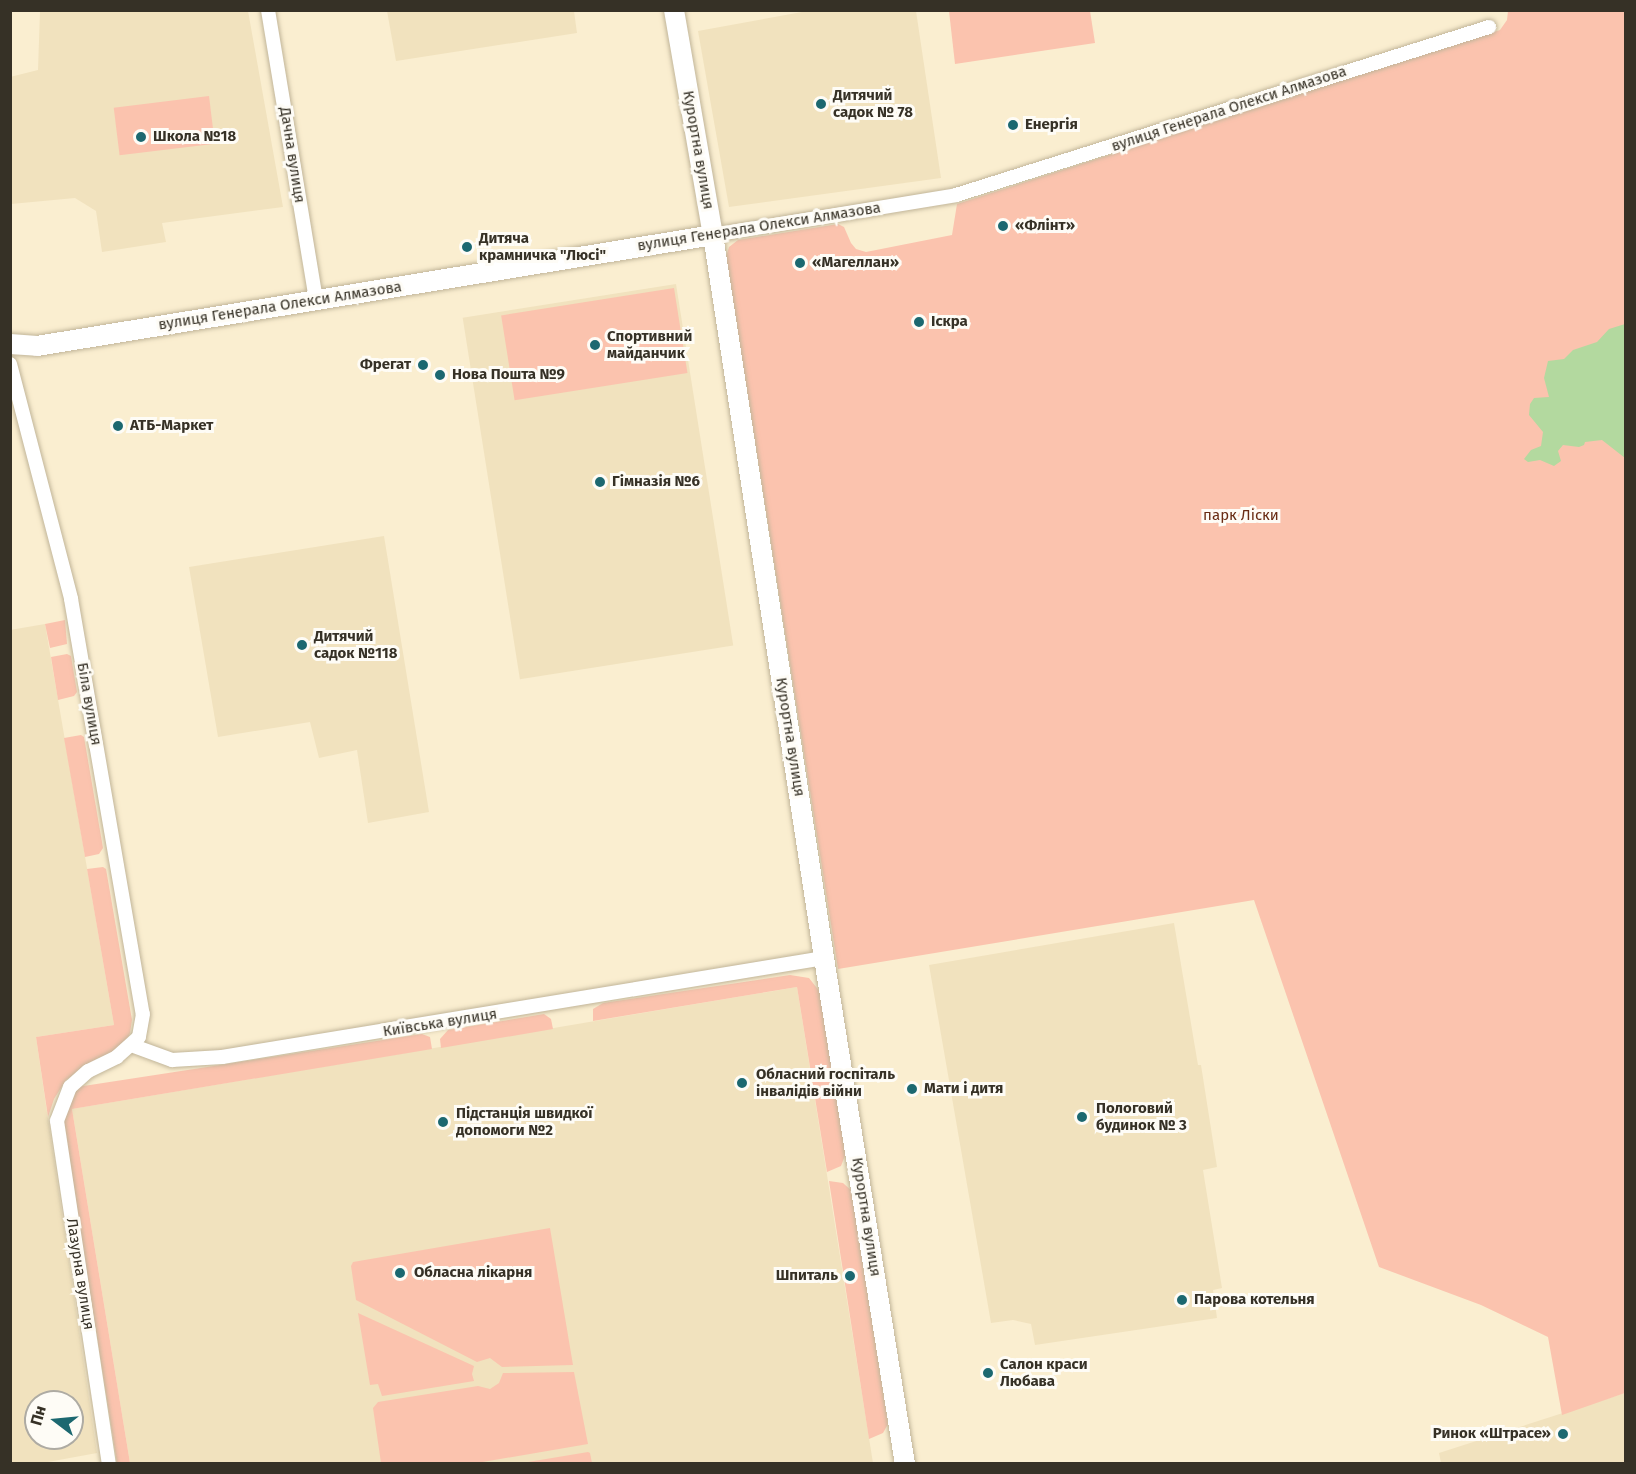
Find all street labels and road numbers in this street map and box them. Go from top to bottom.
street label: вулиця Генерала Олекси Алмазова [1109,62,1349,156]
street label: Курортна вулиця [679,89,717,211]
street label: Дачна вулиця [276,106,308,204]
street label: вулиця Генерала Олекси Алмазова [636,199,882,255]
street label: вулиця Генерала Олекси Алмазова [157,278,403,334]
street label: Біла вулиця [73,661,105,747]
street label: Курортна вулиця [772,676,808,798]
street label: Київська вулиця [382,1005,498,1041]
street label: Курортна вулиця [848,1156,884,1278]
street label: Лазурна вулиця [62,1217,98,1331]

